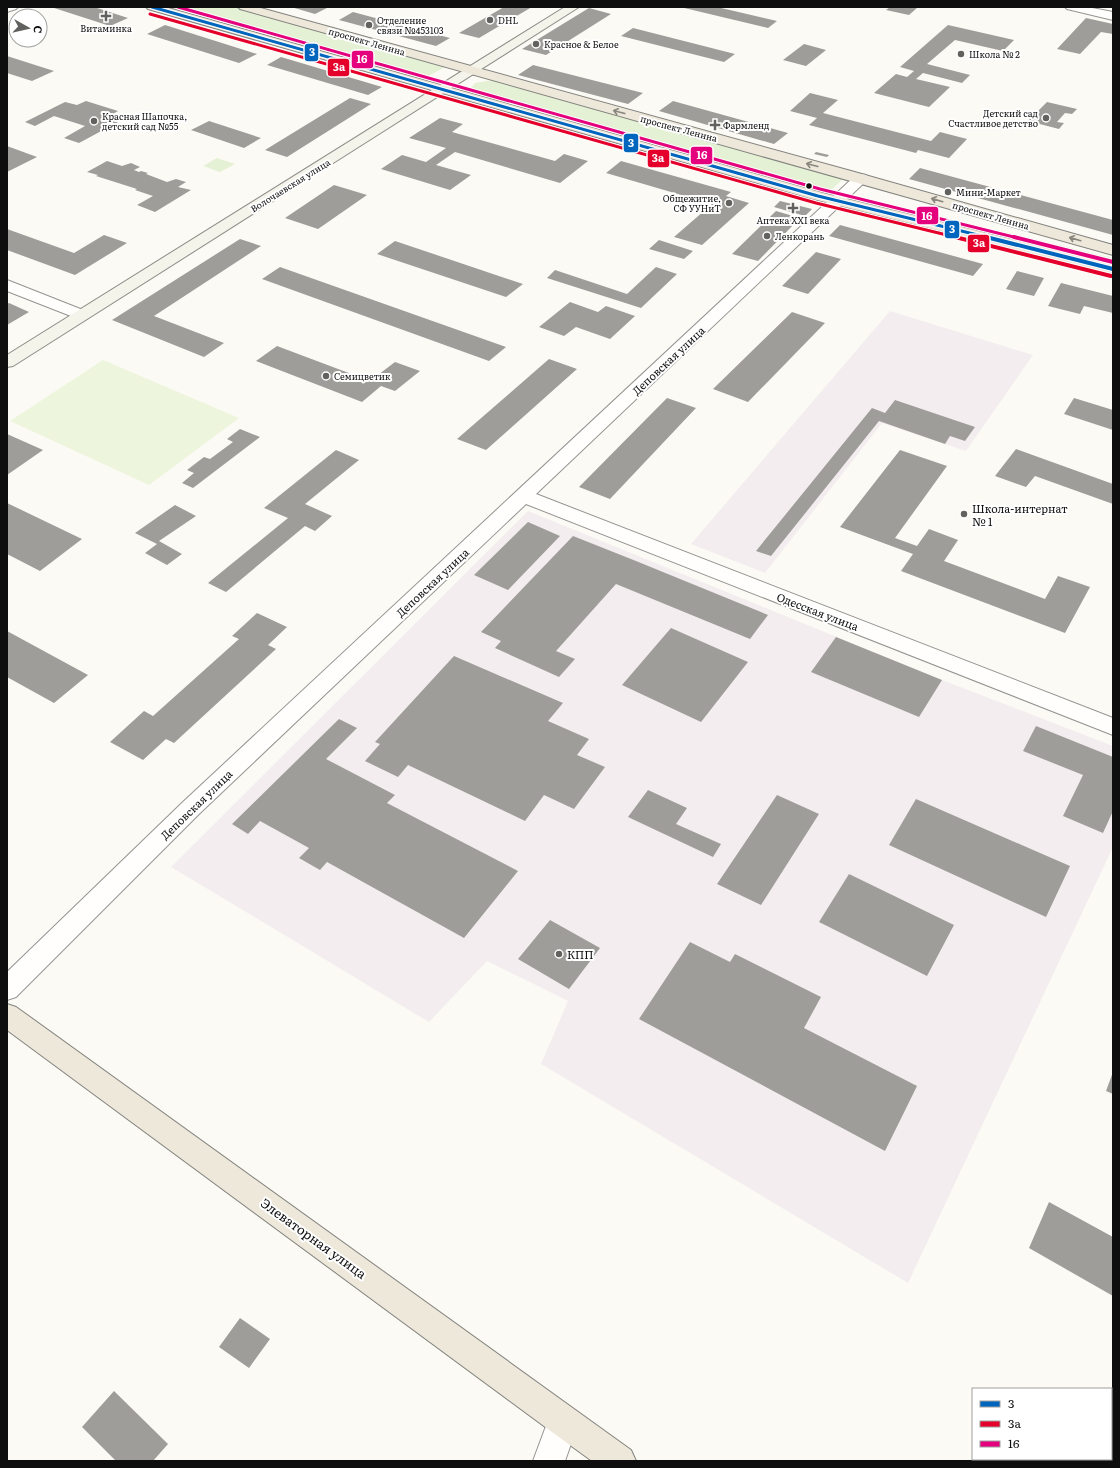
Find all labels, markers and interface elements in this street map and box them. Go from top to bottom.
north arrow [8,8,48,48]
marker: Витаминка [101,11,111,21]
place label: Отделение связи №453103 [377,13,444,37]
place label: DHL [498,13,518,27]
marker: DHL [485,15,495,25]
marker: Отделение связи №453103 [364,20,374,30]
place label: Витаминка [80,21,132,35]
street label: проспект Ленина [327,23,407,59]
text: С [30,25,47,35]
place label: Красное & Белое [544,37,619,51]
marker: Красное & Белое [531,39,541,49]
line badge: 3 [304,43,319,62]
text: 3 [309,43,315,59]
place label: Школа № 2 [969,47,1020,61]
marker: Школа № 2 [956,49,966,59]
line badge: 16 [351,50,374,69]
text: 16 [357,50,368,66]
line badge: 3а [327,58,350,77]
text: 3а [333,58,346,74]
place label: Детский сад Счастливое детство [948,106,1038,130]
one-way arrow [613,107,626,115]
place label: Красная Шапочка, детский сад №55 [102,109,187,133]
street label: проспект Ленина [639,111,719,145]
marker: Детский сад Счастливое детство [1041,113,1051,123]
marker: Красная Шапочка, детский сад №55 [89,116,99,126]
place label: Фармленд [723,118,769,132]
marker: Фармленд [710,120,720,130]
line badge: 3 [623,133,639,153]
text: 3 [628,134,634,150]
line badge: 16 [690,146,713,165]
text: 16 [697,146,708,162]
line badge: 3а [647,149,670,168]
text: 3а [652,149,665,165]
street label: Волочаевская улица [247,155,333,215]
one-way arrow [806,160,819,168]
unlabelled marker [804,181,814,191]
place label: Мини-Маркет [956,185,1021,199]
marker: Мини-Маркет [943,187,953,197]
place label: Общежитие, СФ УУНиТ [663,191,721,215]
one-way arrow [931,196,944,203]
street label: проспект Ленина [951,197,1031,233]
marker: Общежитие, СФ УУНиТ [724,198,734,208]
marker: Аптека ХХI века [788,203,798,213]
line badge: 16 [916,206,939,225]
text: 16 [922,207,933,223]
place label: Аптека ХХI века [757,213,830,227]
line badge: 3 [944,220,960,239]
text: 3 [949,220,955,236]
place label: Ленкорань [775,229,825,243]
marker: Ленкорань [762,231,772,241]
line badge: 3а [967,234,990,253]
text: 3а [973,234,986,250]
one-way arrow [1069,235,1082,242]
street label: Деповская улица [628,322,708,398]
place label: Семицветик [334,369,391,383]
marker: Семицветик [321,371,331,381]
place label: Школа-интернат № 1 [972,500,1068,529]
marker: Школа-интернат № 1 [959,509,969,519]
street label: Деповская улица [392,544,472,620]
street label: Одесская улица [775,588,861,634]
street label: Деповская улица [157,765,235,842]
place label: КПП [567,946,593,962]
marker: КПП [554,949,564,959]
street label: Элеваторная улица [257,1193,371,1283]
legend [972,1388,1112,1460]
text: 3 [1008,1394,1015,1412]
text: 3а [1008,1414,1022,1432]
text: 16 [1008,1434,1020,1452]

